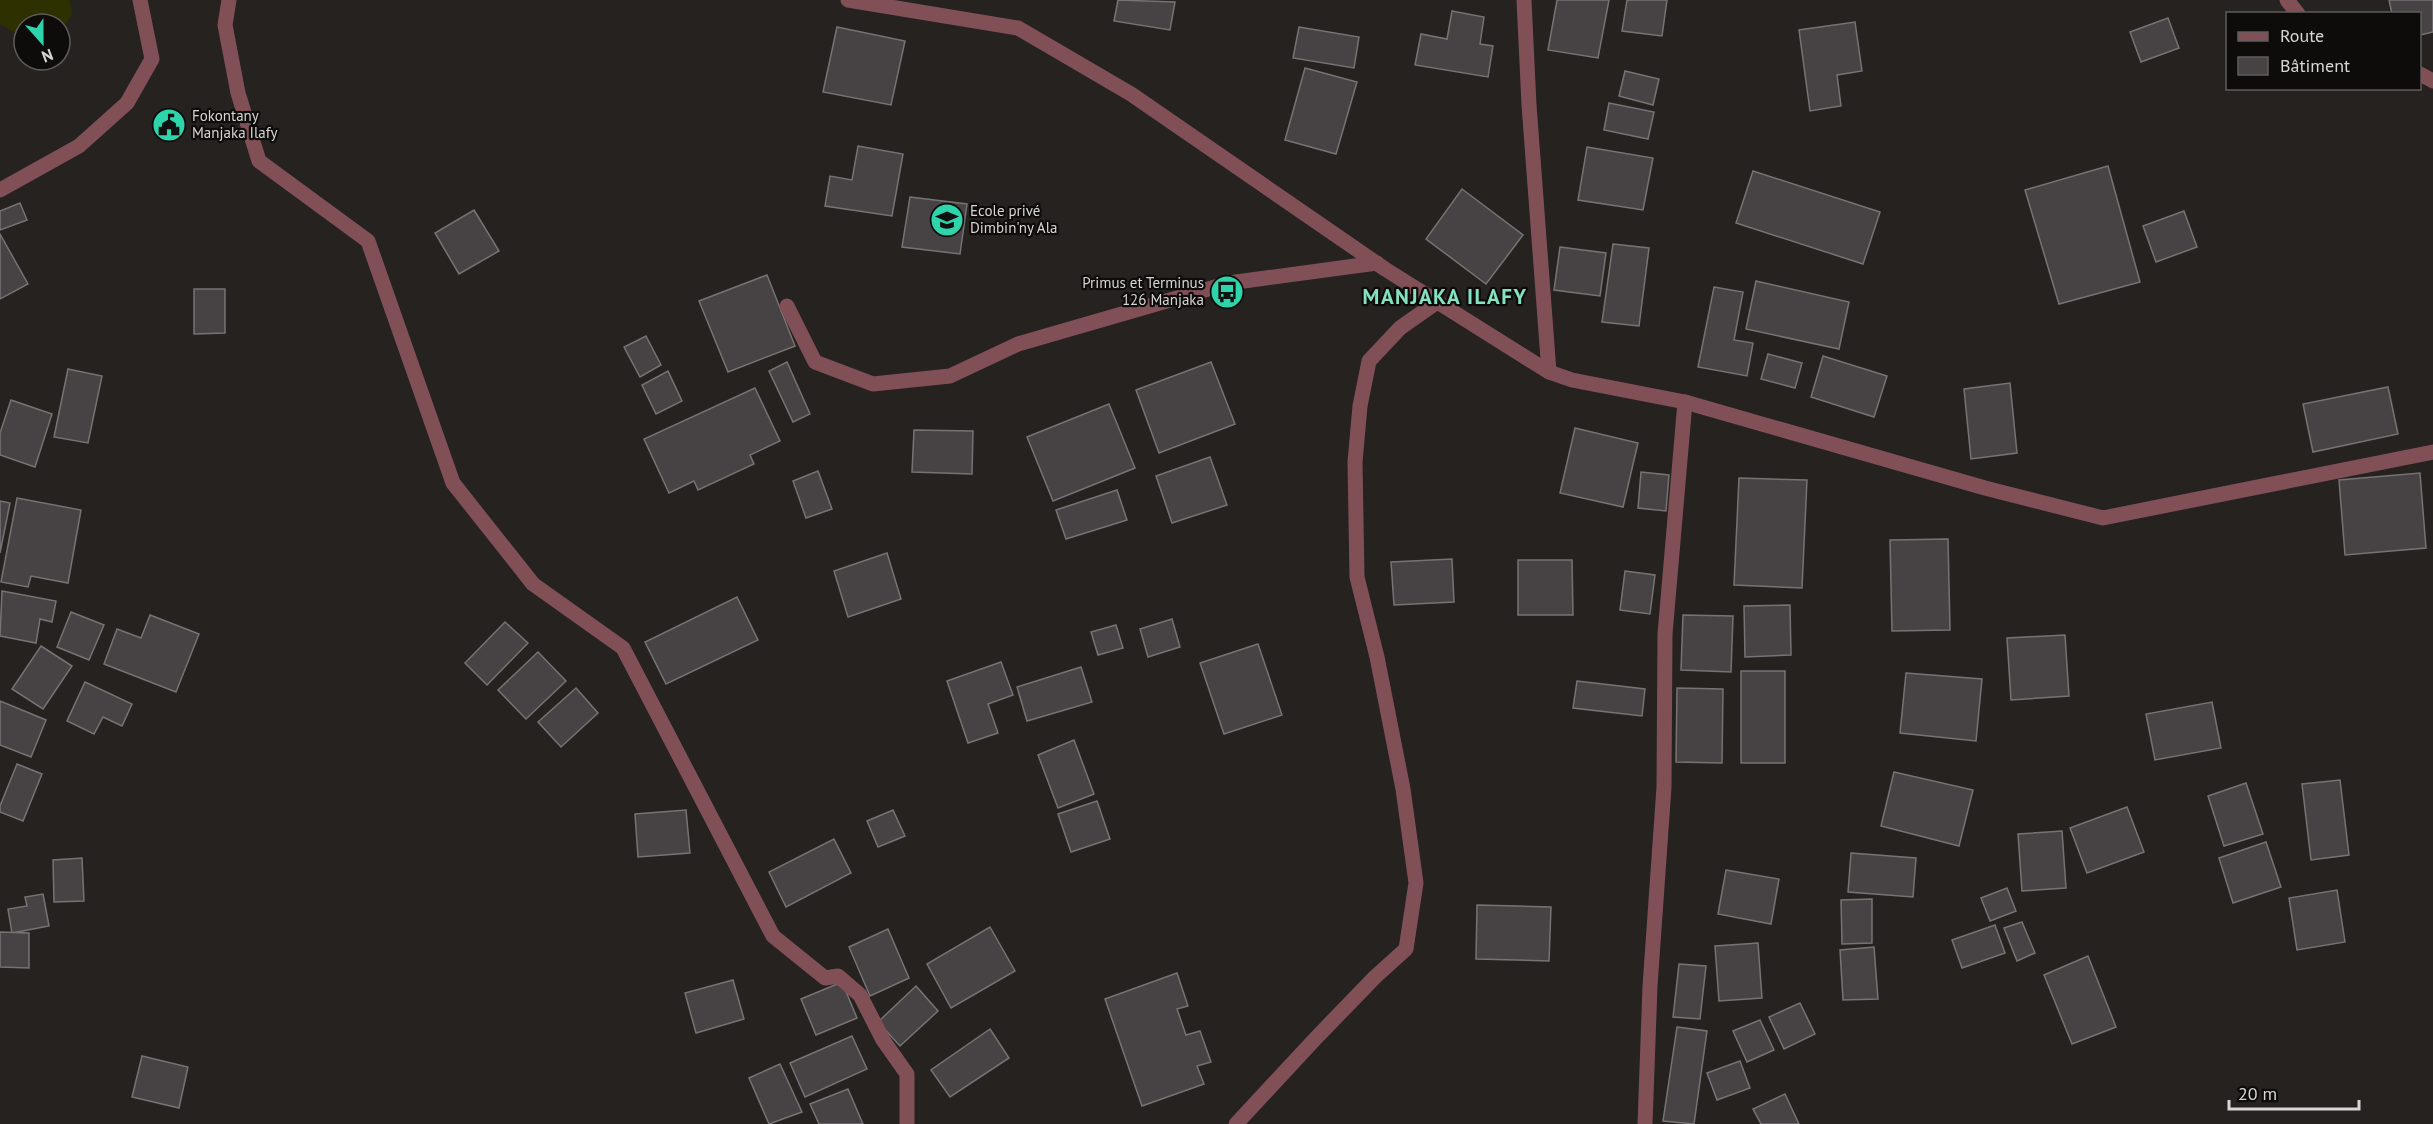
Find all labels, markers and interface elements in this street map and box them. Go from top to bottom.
north arrow [12,12,72,72]
legend [2226,12,2421,90]
text: Route [2280,24,2324,47]
text: N [39,45,56,67]
text: Bâtiment [2280,54,2350,77]
place label: Fokontany Manjaka Ilafy [192,106,278,142]
public building icon: Fokontany Manjaka Ilafy [151,107,187,143]
place label: Ecole privé Dimbin'ny Ala [970,201,1057,237]
school or university icon: Ecole privé Dimbin'ny Ala [929,202,965,238]
place label: Primus et Terminus 126 Manjaka [1082,273,1204,309]
bus stop icon: Primus et Terminus 126 Manjaka [1209,274,1245,310]
district label: MANJAKA ILAFY [1363,283,1527,310]
scale bar [2229,1073,2360,1111]
text: 20 m [2238,1082,2277,1105]

